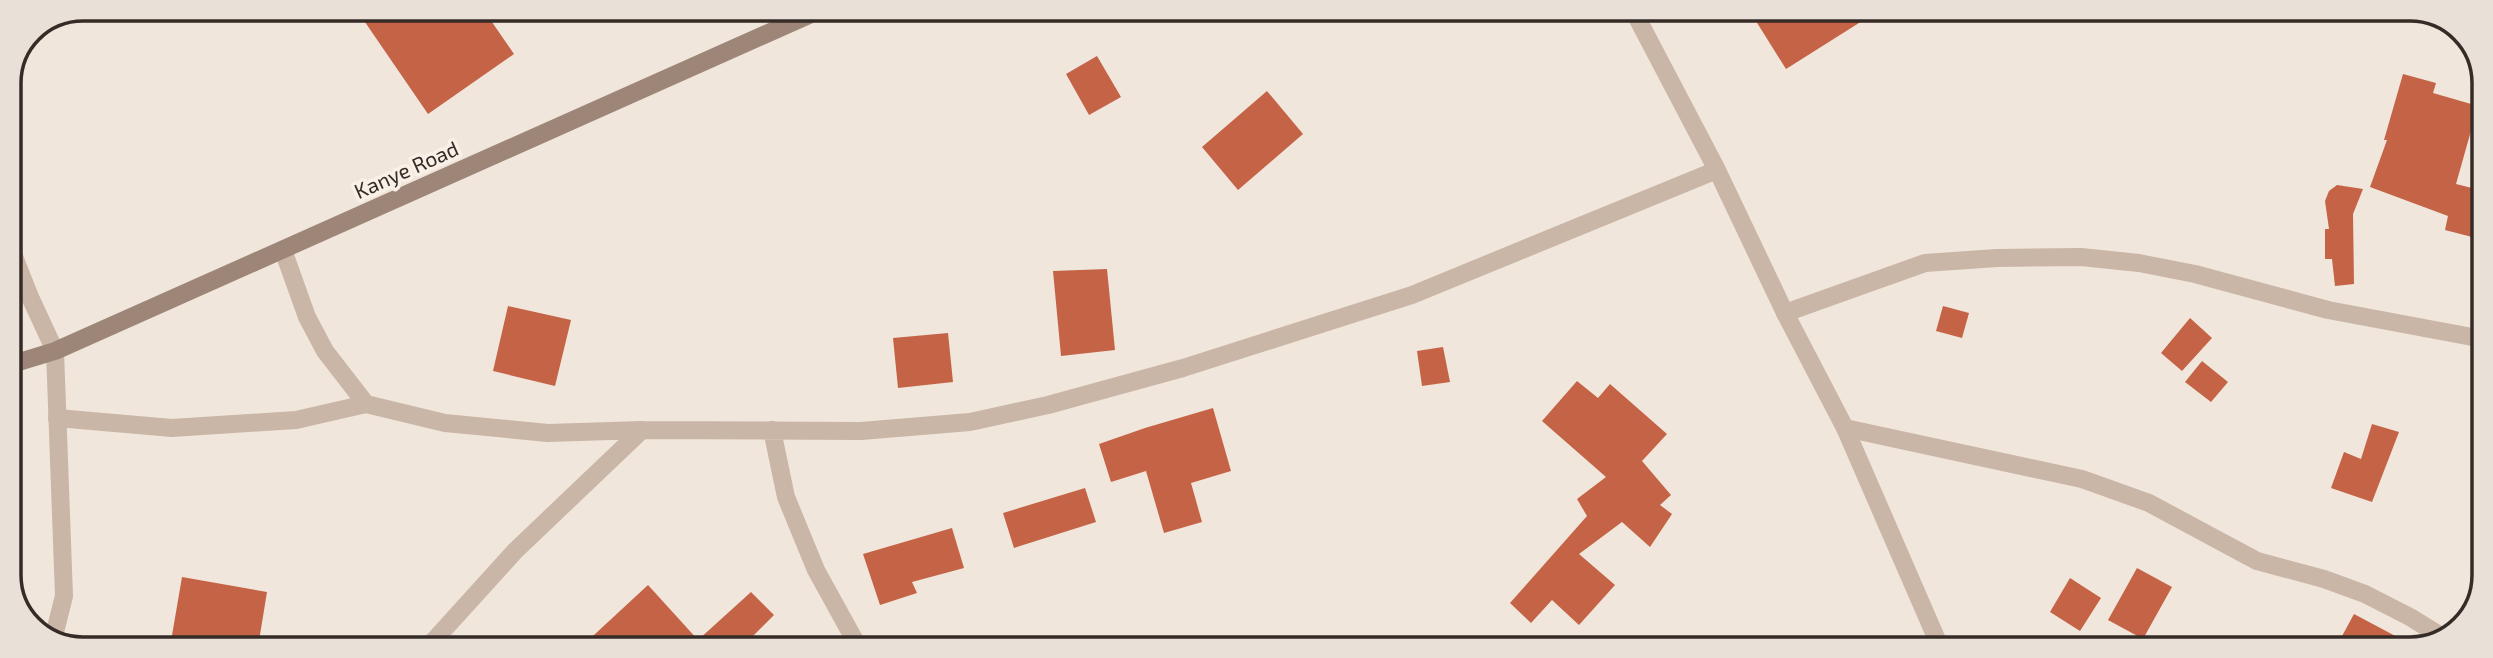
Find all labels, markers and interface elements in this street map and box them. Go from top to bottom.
street label: Kanye Road [350,135,462,203]

